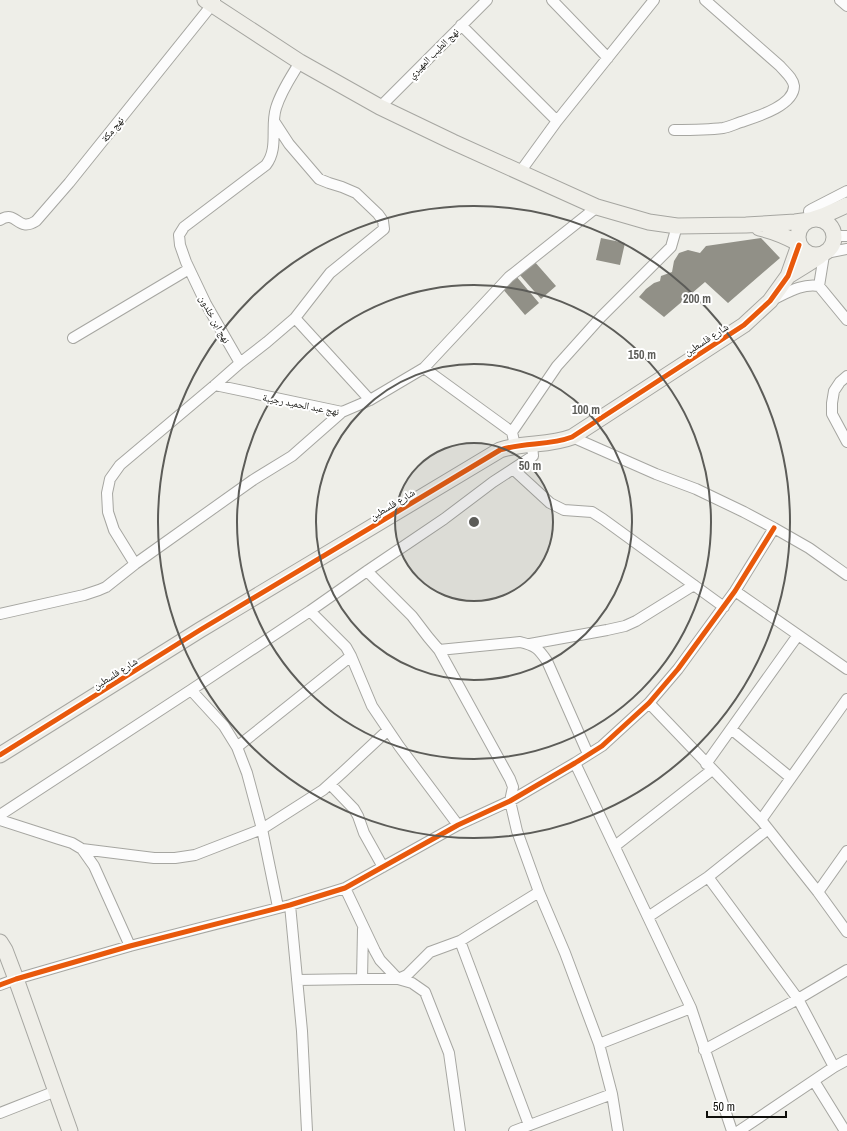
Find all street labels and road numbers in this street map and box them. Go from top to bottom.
street label: نهج الطيب المهيري [405,25,463,83]
street label: نهج مكة [98,114,127,145]
street label: نهج ابن خلدون [196,293,233,346]
street label: شارع فلسطين [682,320,731,359]
street label: نهج عبد الحميد رجيبة [262,391,341,418]
street label: شارع فلسطين [367,486,418,523]
street label: شارع فلسطين [90,654,140,692]

